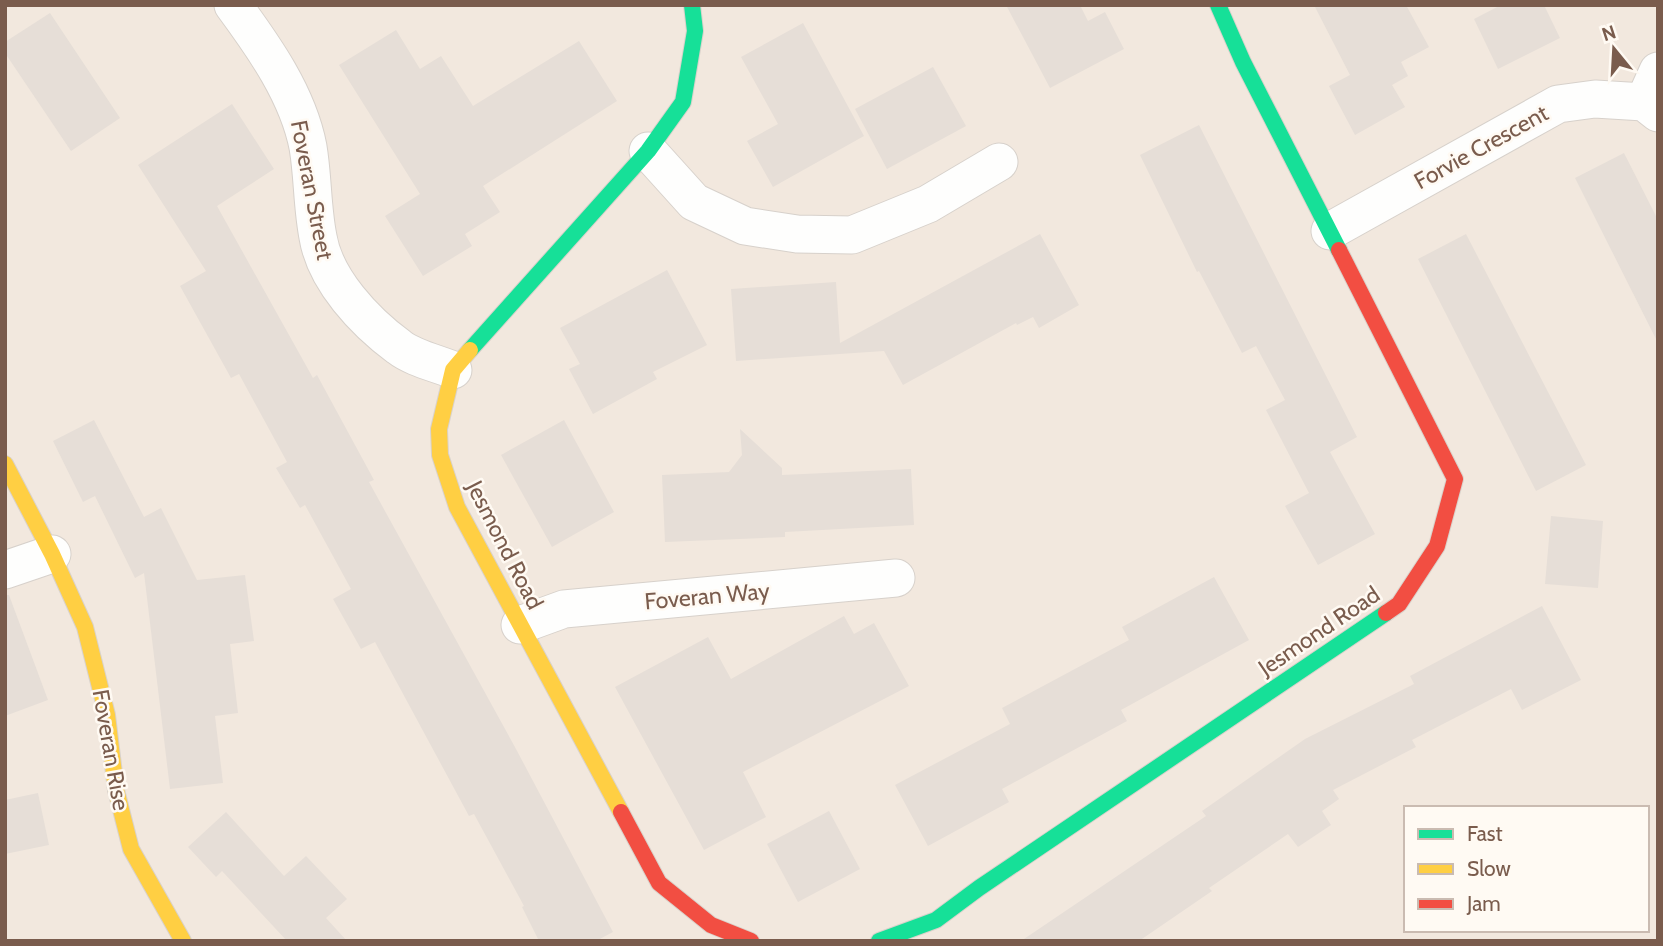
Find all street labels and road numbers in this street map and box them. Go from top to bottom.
street label: Forvie Crescent [1409,99,1553,195]
street label: Foveran Street [285,118,339,262]
street label: Jesmond Road [460,475,549,614]
street label: Foveran Way [643,577,771,615]
street label: Jesmond Road [1252,580,1385,682]
street label: Foveran Rise [87,687,135,813]

